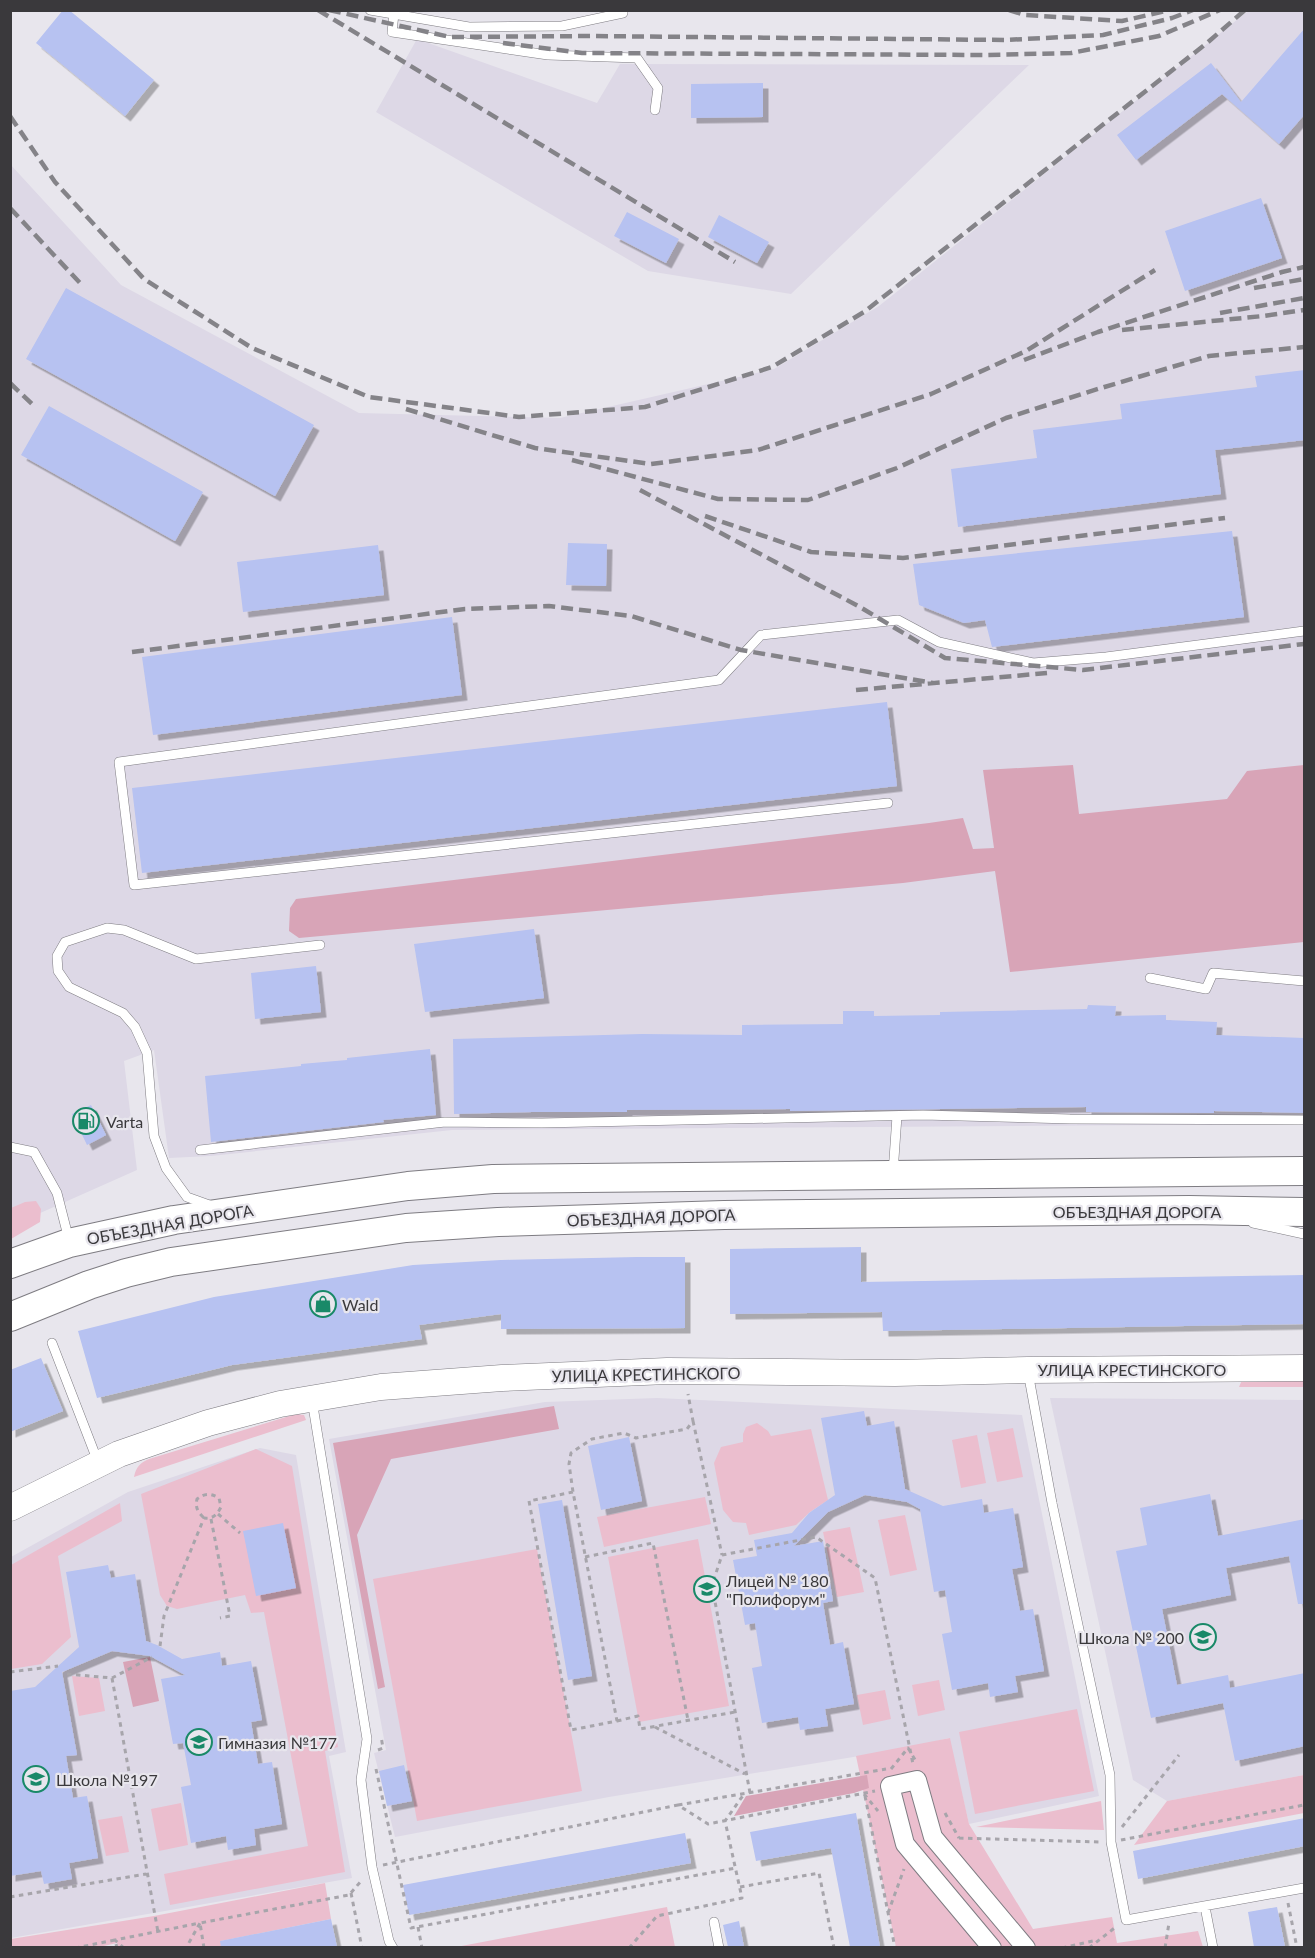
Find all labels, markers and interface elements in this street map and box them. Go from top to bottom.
fuel station icon: Varta [71,1106,101,1136]
place label: Varta [106,1112,143,1131]
street label: ОБЪЕЗДНАЯ ДОРОГА [85,1200,255,1248]
street label: ОБЪЕЗДНАЯ ДОРОГА [1053,1202,1222,1221]
street label: ОБЪЕЗДНАЯ ДОРОГА [566,1205,736,1229]
shop icon: Wald [308,1289,338,1319]
place label: Wald [342,1295,378,1314]
street label: УЛИЦА КРЕСТИНСКОГО [1038,1360,1227,1379]
street label: УЛИЦА КРЕСТИНСКОГО [551,1363,741,1385]
place label: Лицей № 180 "Полифорум" [725,1571,828,1608]
school or university icon: Лицей № 180 "Полифорум" [692,1574,722,1604]
school or university icon: Школа № 200 [1188,1622,1218,1652]
place label: Школа № 200 [1078,1628,1184,1647]
school or university icon: Гимназия №177 [184,1727,214,1757]
place label: Гимназия №177 [218,1733,337,1752]
school or university icon: Школа №197 [21,1764,51,1794]
place label: Школа №197 [56,1770,158,1789]

